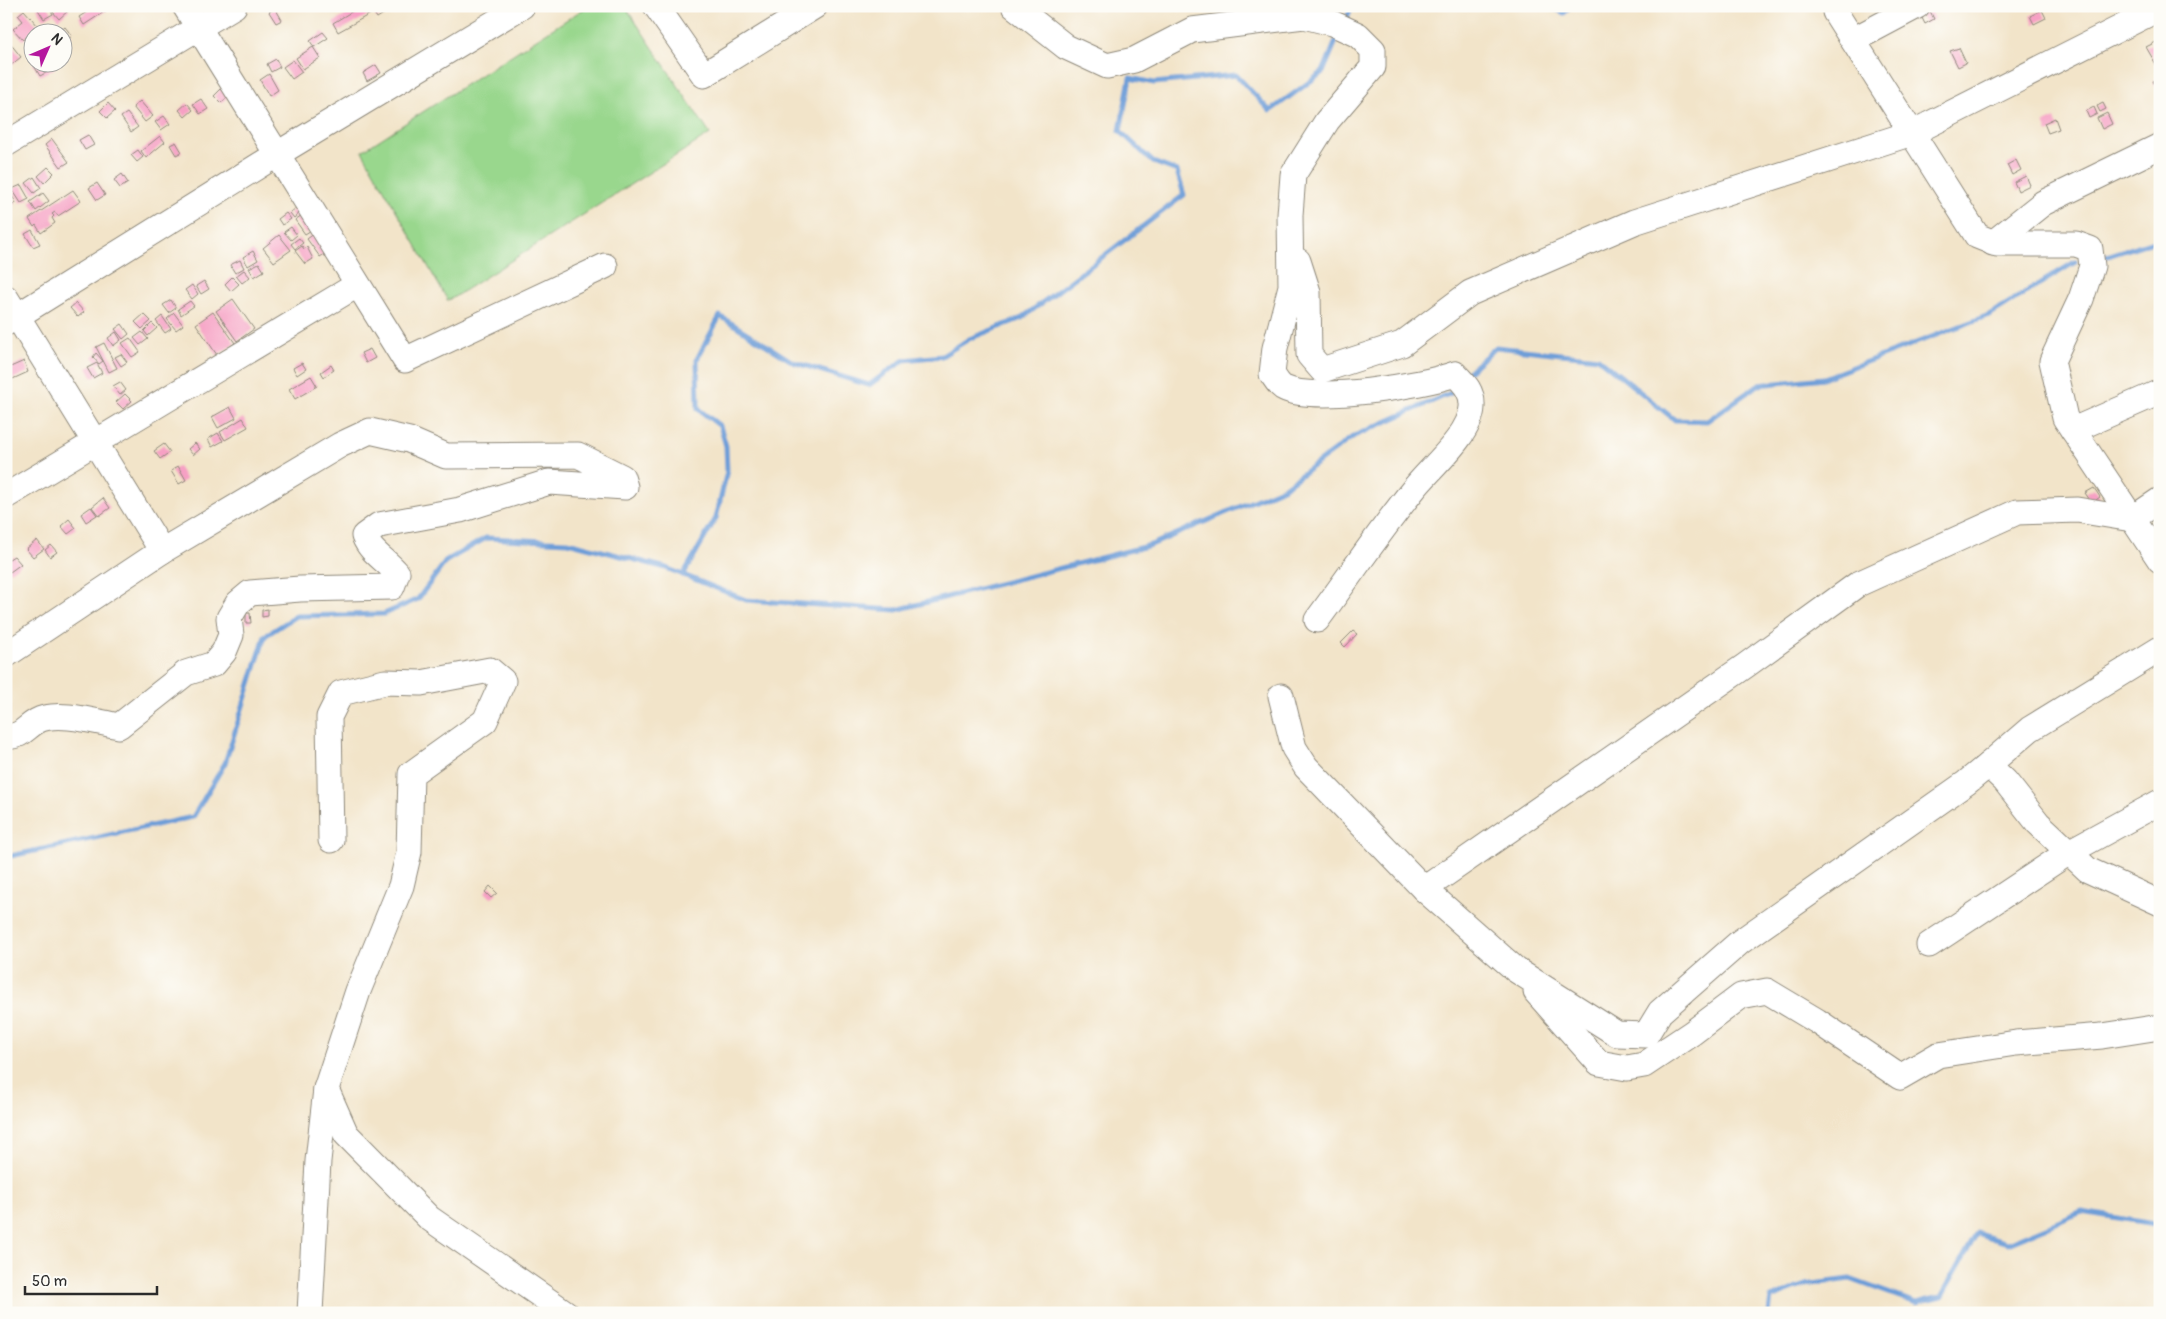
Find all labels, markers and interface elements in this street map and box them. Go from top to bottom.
north arrow [22,22,72,72]
text: N [47,30,66,49]
scale bar [25,1264,158,1296]
text: 50 m [32,1272,67,1291]

